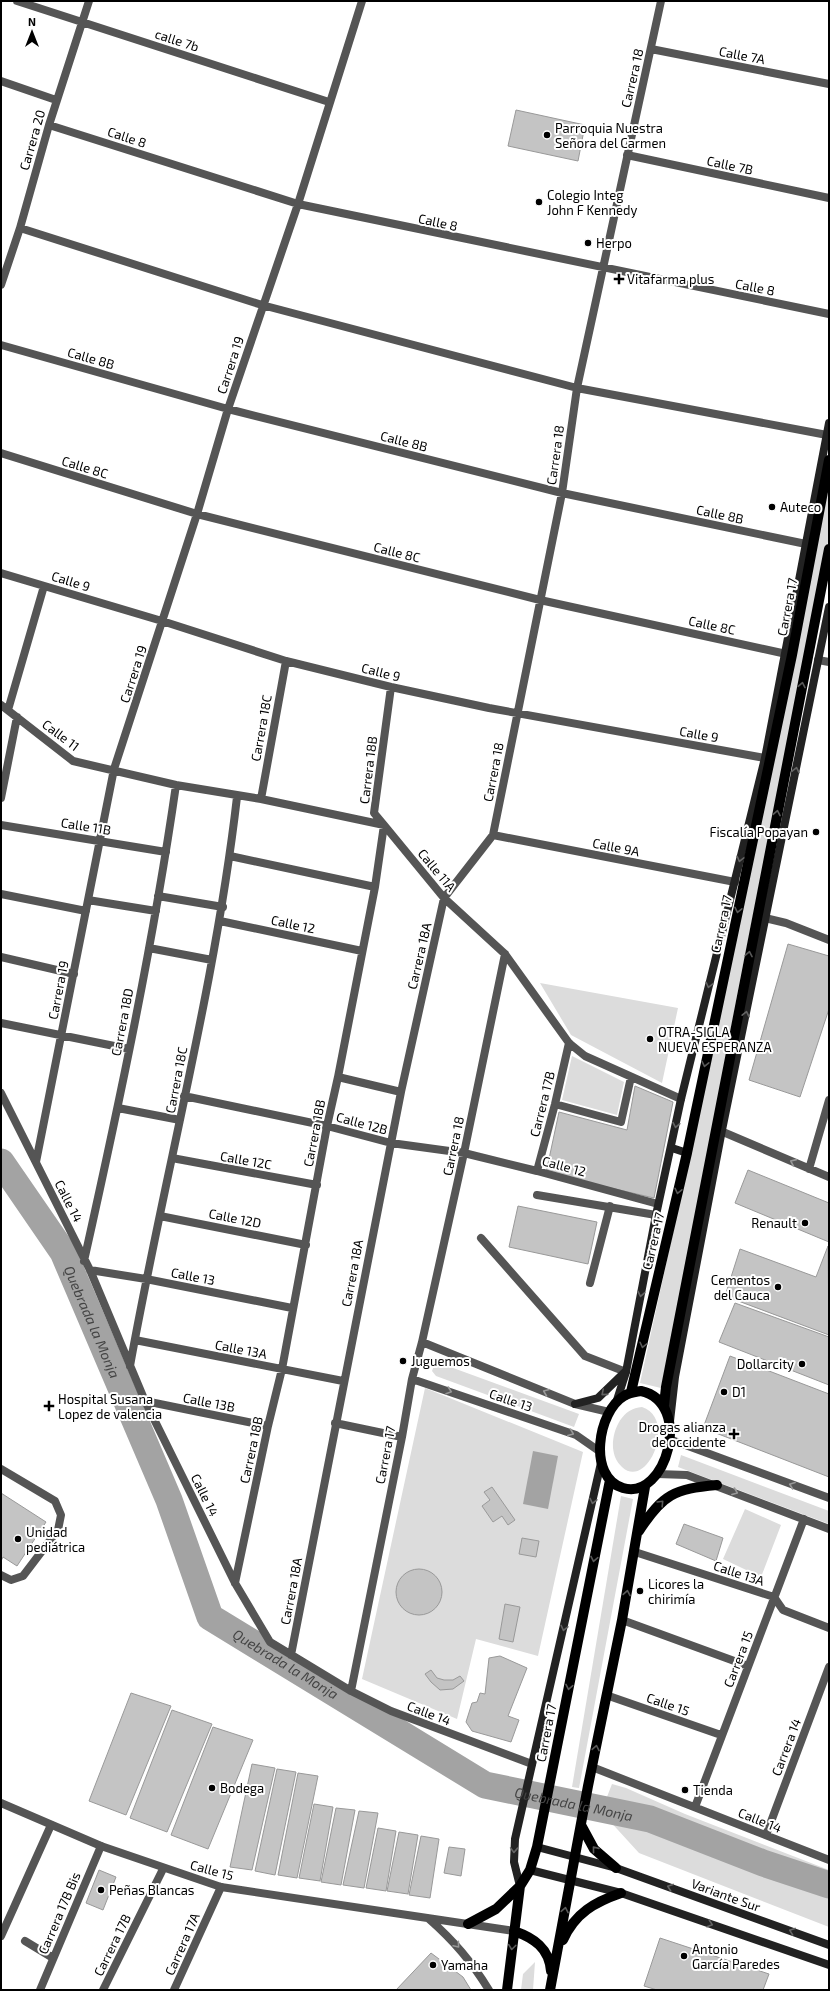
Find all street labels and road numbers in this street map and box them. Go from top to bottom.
street label: calle 7b [153,25,201,55]
street label: Calle 7A [718,43,766,67]
street label: Carrera 18 [617,47,647,109]
street label: Carrera 20 [16,108,48,172]
street label: Calle 8 [105,123,149,151]
street label: Calle 7B [705,152,755,178]
street label: Calle 8 [417,210,459,234]
street label: Calle 8 [734,275,776,299]
street label: Carrera 19 [213,334,247,396]
street label: Calle 8B [66,344,116,372]
street label: Carrera 18 [543,424,567,486]
street label: Calle 8B [379,427,429,455]
street label: Calle 8C [60,452,110,482]
street label: Calle 8B [695,501,745,527]
street label: Calle 8C [372,538,422,566]
street label: Calle 9 [50,568,92,594]
street label: Carrera 17 [774,576,801,637]
street label: Calle 8C [687,612,737,638]
street label: Carrera 19 [116,643,150,705]
street label: Calle 9 [360,659,402,685]
street label: Carrera 18C [247,693,275,763]
street label: Calle 11 [39,716,83,754]
street label: Calle 9 [678,723,720,745]
street label: Carrera 18B [356,735,380,805]
street label: Carrera 18 [479,741,507,803]
street label: Calle 11B [60,814,112,838]
street label: Calle 9A [591,835,641,859]
street label: Calle 11A [415,845,459,895]
street label: Carrera 17 [707,893,735,954]
street label: Calle 12 [270,912,316,936]
street label: Carrera 18A [404,921,434,991]
street label: Carrera 19 [44,959,72,1021]
street label: Carrera 18D [108,987,136,1057]
street label: Carrera 18C [162,1045,190,1115]
street label: Carrera 17B [526,1070,558,1138]
street label: Carrera 18B [300,1098,328,1168]
street label: Calle 12B [334,1108,390,1138]
street label: Carrera 18 [439,1115,467,1177]
street label: Calle 12C [219,1148,273,1172]
street label: Calle 12 [540,1152,588,1180]
street label: Calle 14 [52,1177,86,1225]
street label: Calle 12D [207,1205,263,1231]
street label: Carrera 17 [639,1210,667,1271]
street label: Carrera 18A [338,1238,366,1308]
street label: Calle 13 [170,1264,216,1288]
street label: Calle 13A [214,1336,268,1362]
street label: Calle 13 [487,1385,535,1415]
street label: Calle 13B [182,1389,236,1415]
street label: Carrera 18B [236,1415,266,1485]
street label: Carrera 17 [372,1424,399,1485]
street label: Calle 14 [188,1471,222,1519]
street label: Carrera 18A [277,1556,305,1626]
street label: Calle 13A [711,1557,767,1589]
street label: Carrera 15 [720,1628,756,1689]
street label: Calle 15 [644,1689,692,1719]
street label: Calle 14 [405,1697,453,1729]
street label: Carrera 17 [533,1702,560,1763]
street label: Carrera 14 [768,1716,804,1778]
street label: Calle 14 [736,1804,784,1836]
street label: Calle 15 [189,1857,235,1883]
street label: Carrera 17B Bis [34,1870,84,1956]
street label: Variante Sur [689,1875,763,1915]
street label: Carrera 17A [161,1910,203,1978]
street label: Carrera 17B [90,1911,134,1979]

